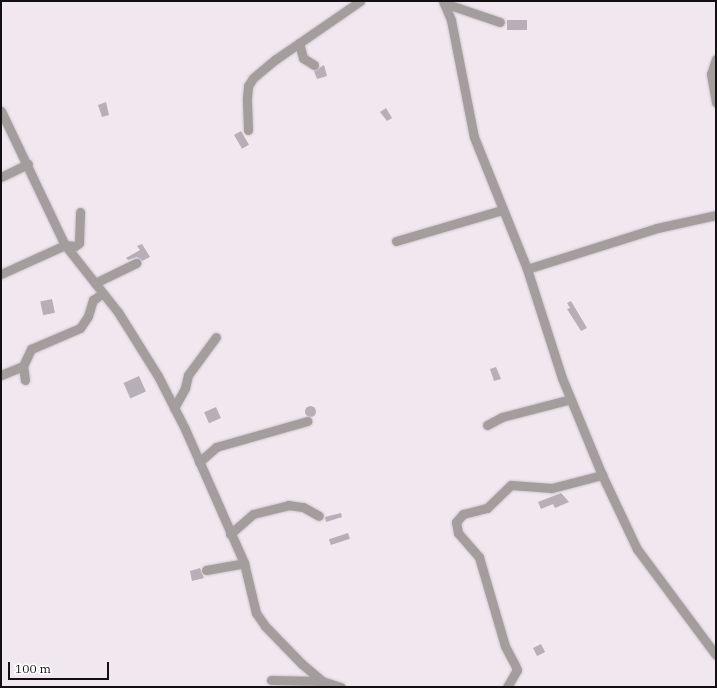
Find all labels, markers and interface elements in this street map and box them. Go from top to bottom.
scale bar [10,654,111,680]
text: 100 m [15,661,51,676]

